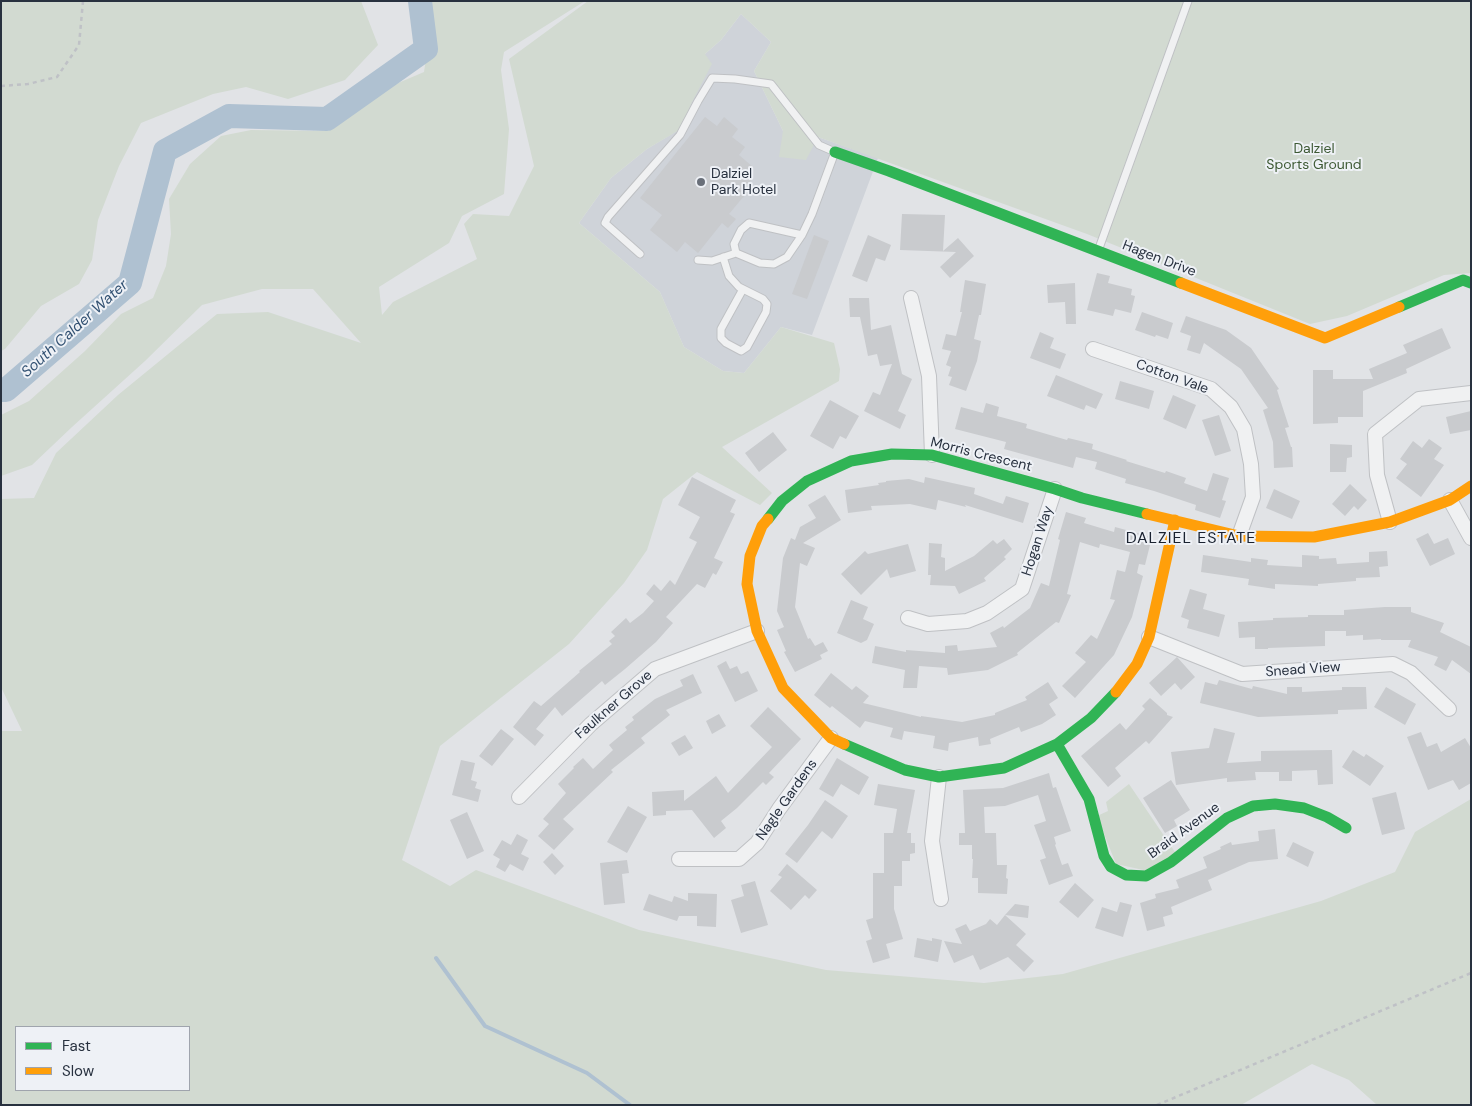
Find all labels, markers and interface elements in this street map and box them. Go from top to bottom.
park label: Dalziel Sports Ground [1266,141,1362,174]
place label: Dalziel Park Hotel [711,166,776,198]
marker: Dalziel Park Hotel [695,176,707,188]
street label: Hagen Drive [1120,237,1198,281]
water label: South Calder Water [18,276,132,382]
street label: Cotton Vale [1133,356,1211,398]
street label: Morris Crescent [929,434,1033,476]
street label: Hogan Way [1019,504,1057,578]
district label: DALZIEL ESTATE [1124,529,1258,549]
street label: Snead View [1265,659,1341,681]
street label: Faulkner Grove [572,667,656,743]
street label: Nagle Gardens [753,756,821,844]
street label: Braid Avenue [1145,799,1223,863]
legend [15,1026,190,1091]
text: Fast [62,1036,91,1056]
text: Slow [62,1061,94,1081]

